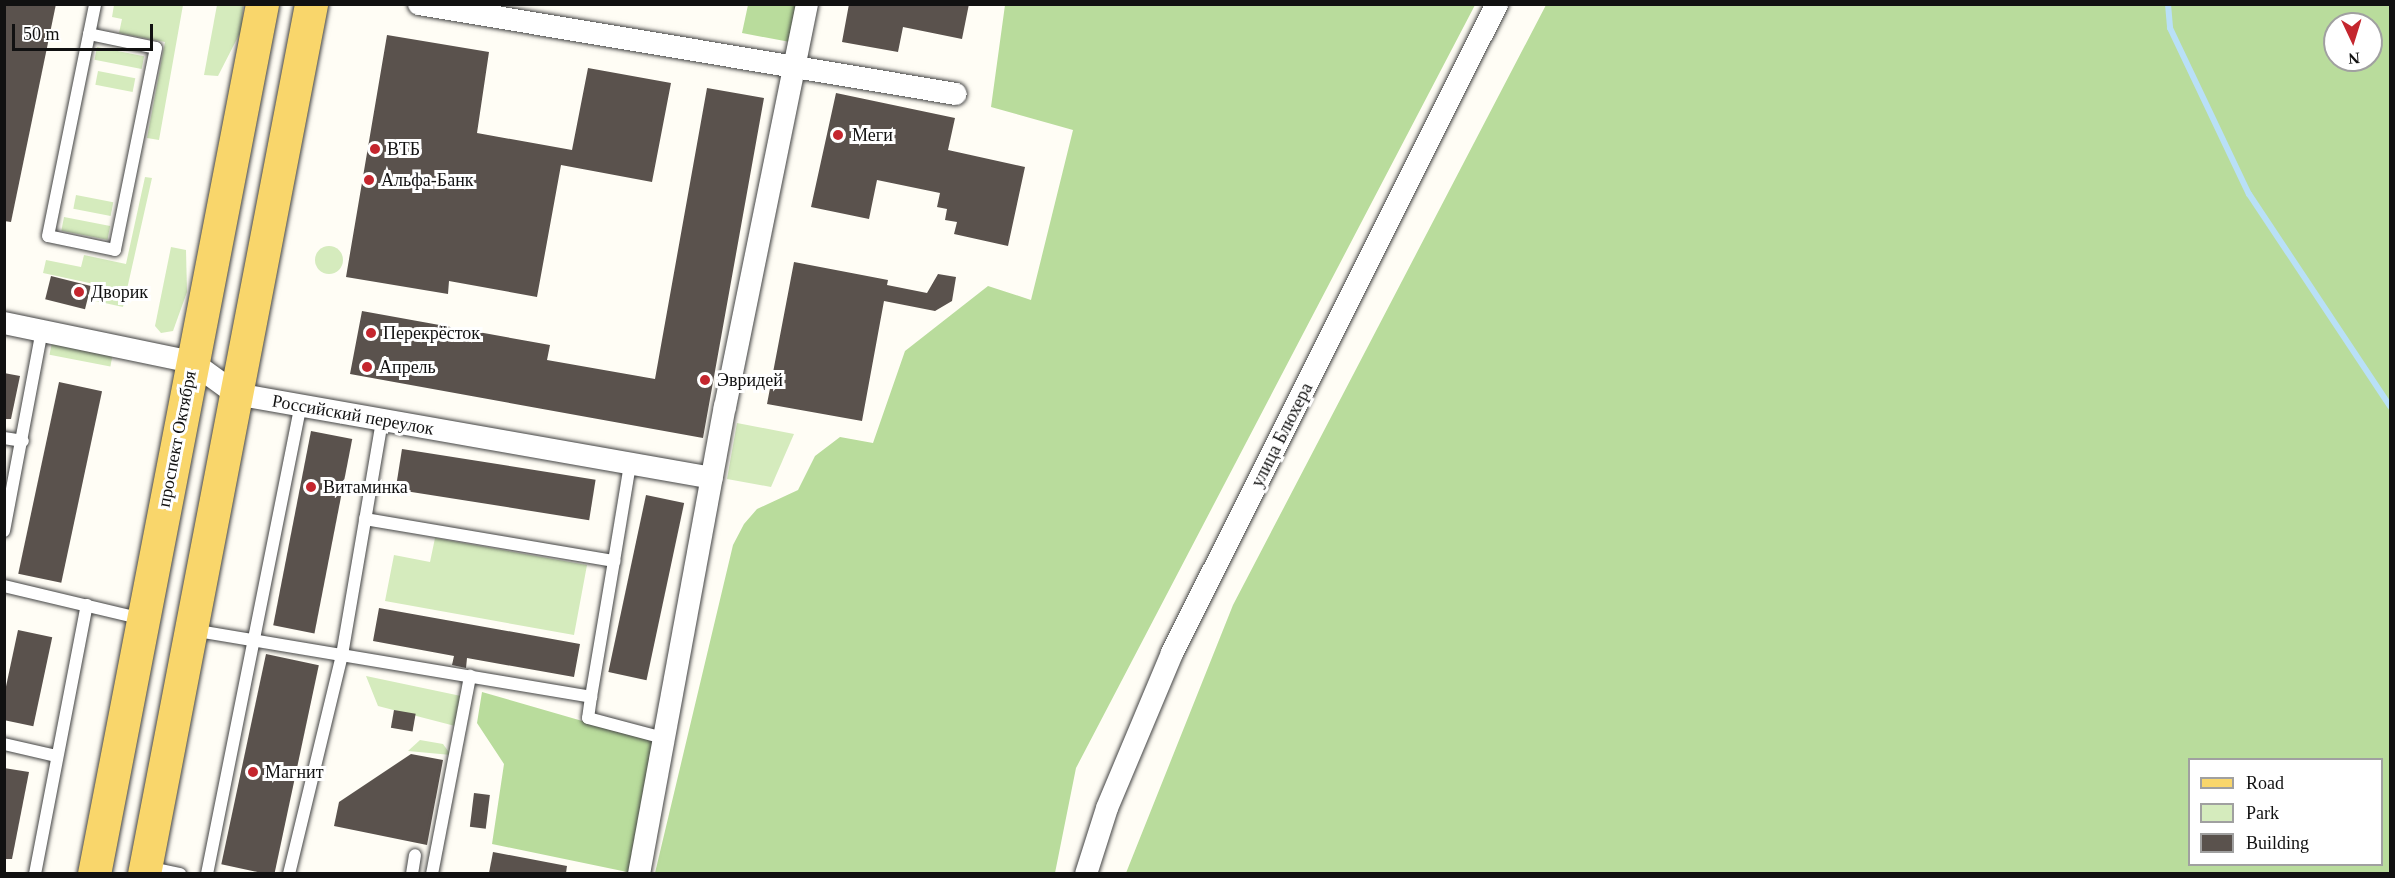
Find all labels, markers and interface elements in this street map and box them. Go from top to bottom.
scale bar [15,12,156,50]
north arrow [2323,12,2383,72]
text: 50 m [23,24,60,44]
text: N [2348,50,2361,67]
place label: Меги [852,124,893,146]
marker: Меги [829,126,847,144]
place label: ВТБ [387,138,420,160]
marker: ВТБ [368,142,382,156]
place label: Альфа-Банк [381,169,474,191]
marker: Альфа-Банк [362,173,376,187]
place label: Дворик [91,281,148,303]
marker: Дворик [72,285,86,299]
place label: Перекрёсток [383,322,480,344]
marker: Перекрёсток [364,326,378,340]
place label: Апрель [379,356,436,378]
marker: Апрель [360,360,374,374]
street label: проспект Октября [153,369,201,509]
place label: Эвридей [717,369,783,391]
marker: Эвридей [698,373,712,387]
street label: улица Блюхера [1246,379,1318,491]
street label: Российский переулок [270,390,436,440]
place label: Витаминка [323,476,408,498]
marker: Витаминка [304,480,318,494]
legend [2188,758,2383,866]
place label: Магнит [265,761,324,783]
marker: Магнит [246,765,260,779]
text: Road [2246,773,2284,793]
text: Park [2246,803,2279,823]
text: Building [2246,833,2309,853]

